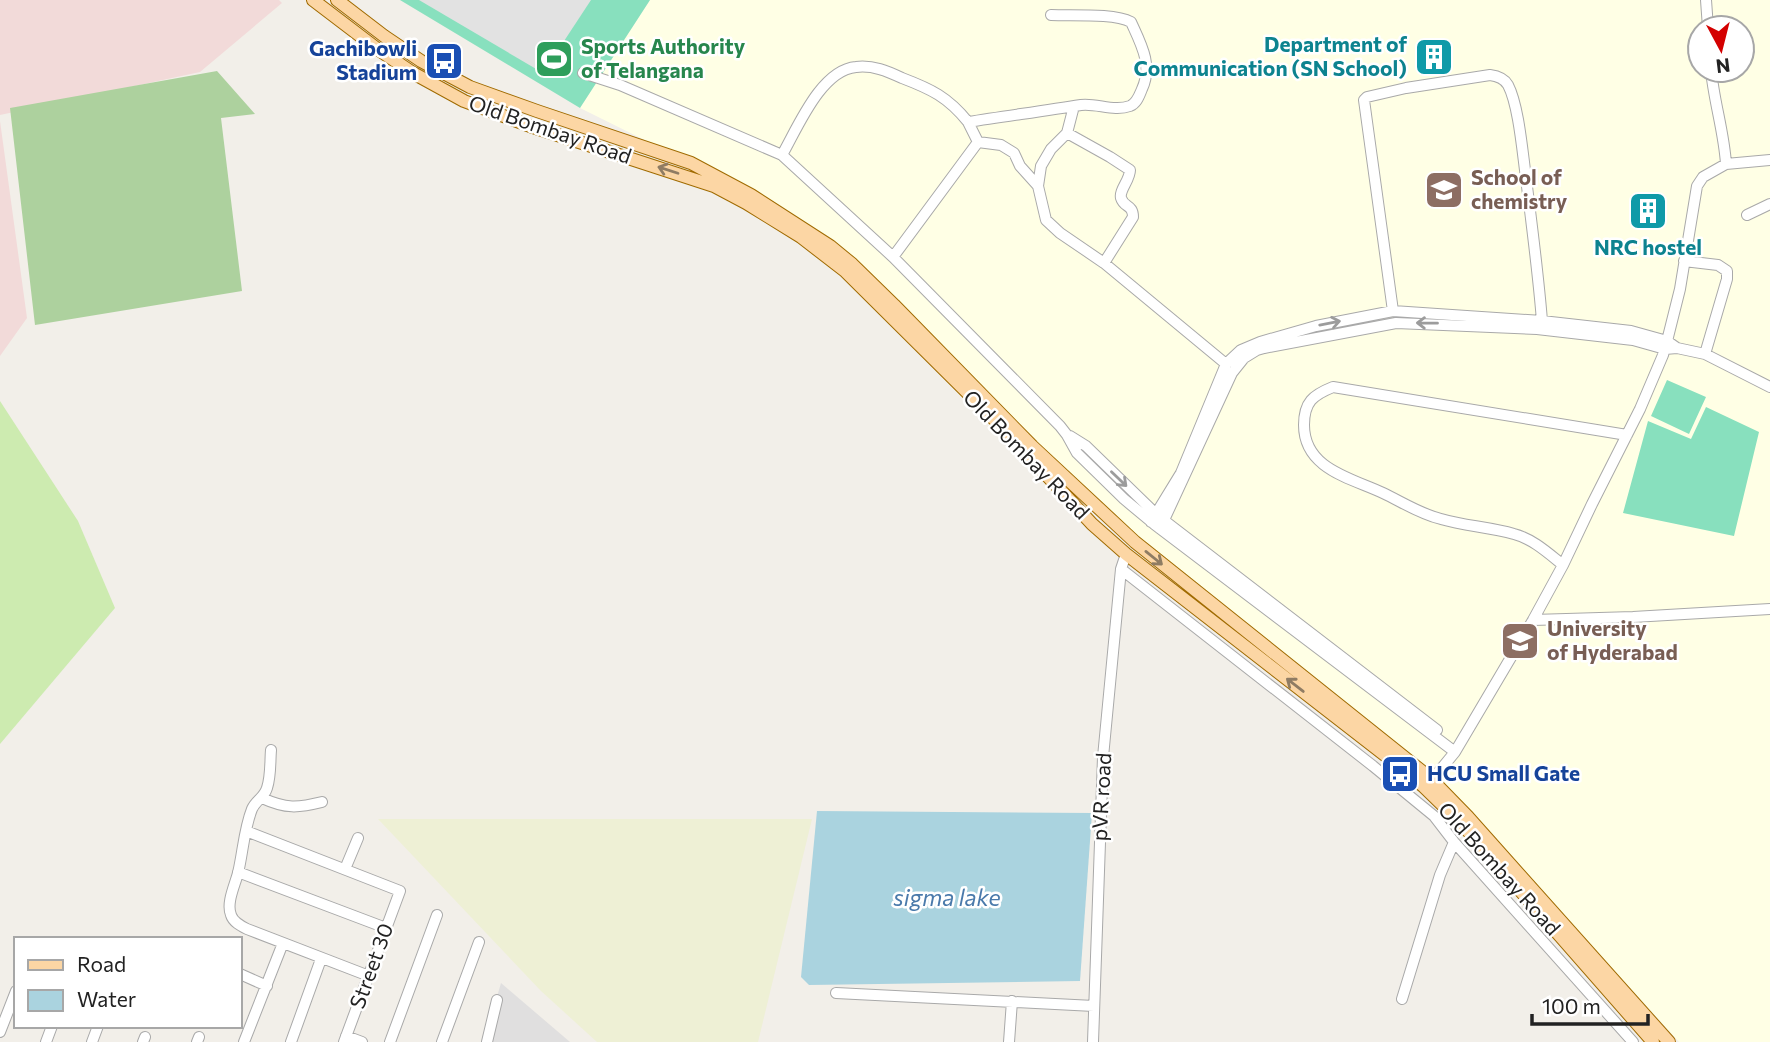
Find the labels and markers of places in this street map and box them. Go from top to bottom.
place label: Department of Communication (SN School) [1133,31,1407,80]
place label: Sports Authority of Telangana [581,33,746,82]
place label: Gachibowli Stadium [309,35,417,84]
building icon: Department of Communication (SN School) [1413,36,1455,78]
sports icon: Sports Authority of Telangana [533,38,575,80]
bus stop icon: Gachibowli Stadium [423,40,465,82]
place label: School of chemistry [1471,164,1568,213]
school or university icon: School of chemistry [1423,169,1465,211]
building icon: NRC hostel [1627,190,1669,232]
place label: NRC hostel [1594,234,1702,259]
place label: University of Hyderabad [1547,615,1678,664]
school or university icon: University of Hyderabad [1499,620,1541,662]
bus stop icon: HCU Small Gate [1379,753,1421,795]
place label: HCU Small Gate [1427,760,1580,785]

